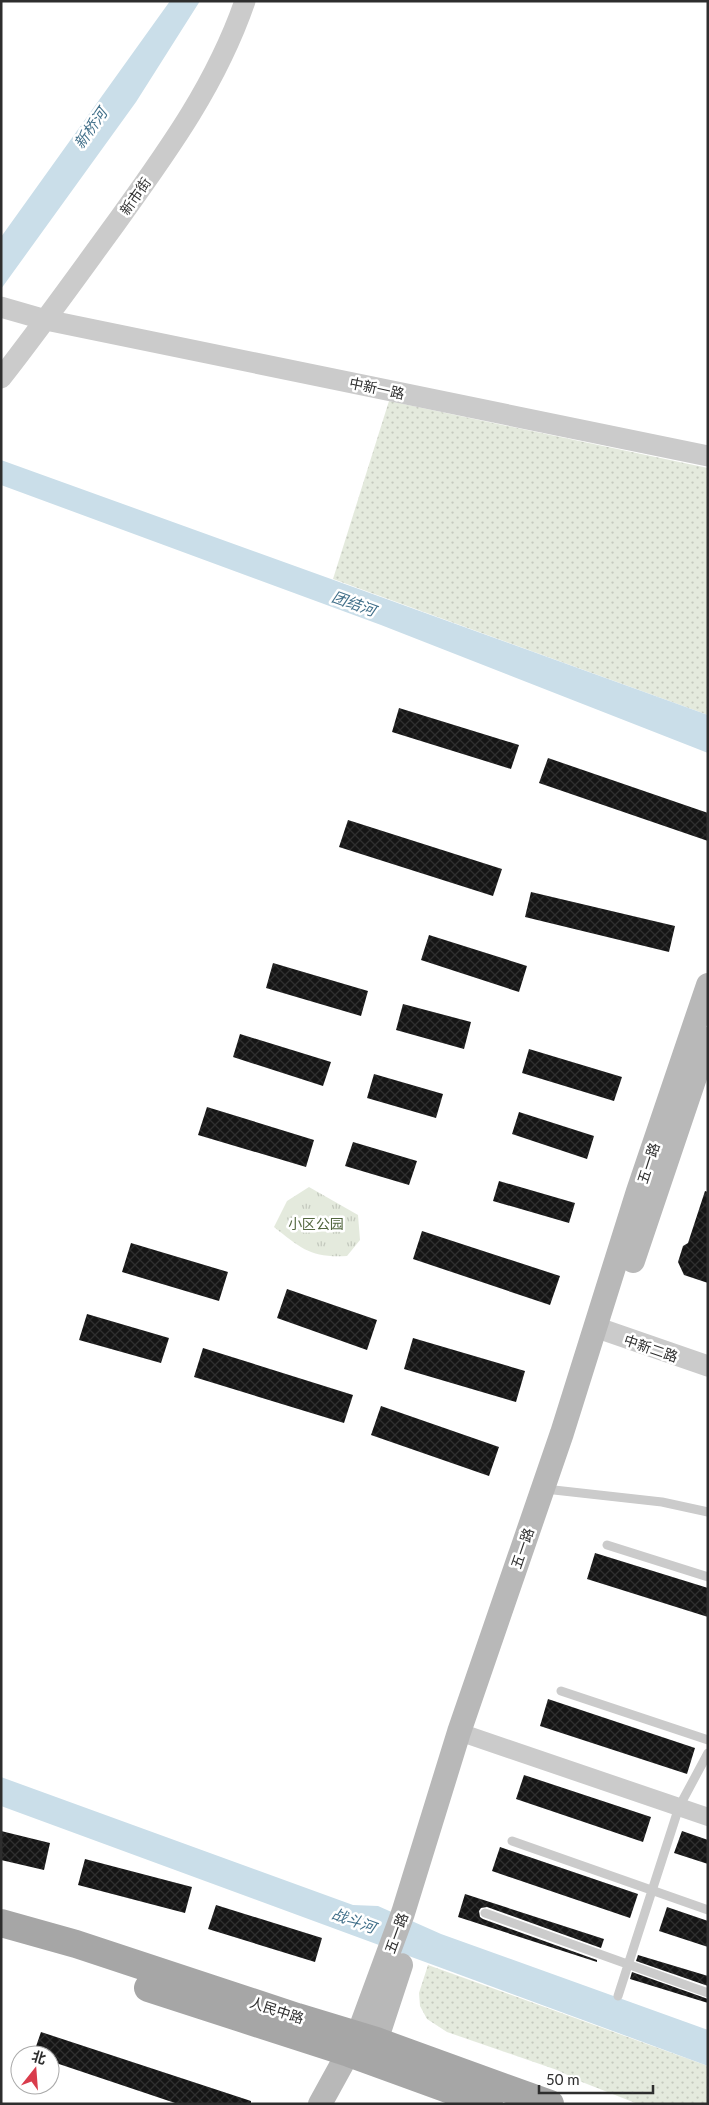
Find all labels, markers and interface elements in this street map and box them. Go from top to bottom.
water label: 新桥河 [70,102,112,152]
street label: 新市街 [116,174,154,218]
street label: 中新一路 [348,374,406,402]
water label: 团结河 [330,587,381,620]
street label: 五一路 [633,1140,663,1186]
park label: 小区公园 [288,1215,344,1232]
street label: 中新二路 [622,1331,680,1365]
street label: 五一路 [507,1525,537,1571]
water label: 战斗河 [330,1904,381,1937]
street label: 五一路 [381,1910,411,1956]
street label: 人民中路 [248,1993,306,2027]
north arrow [10,2045,60,2095]
text: 北 [30,2047,48,2067]
scale bar [539,2062,653,2094]
text: 50 m [546,2070,580,2088]

